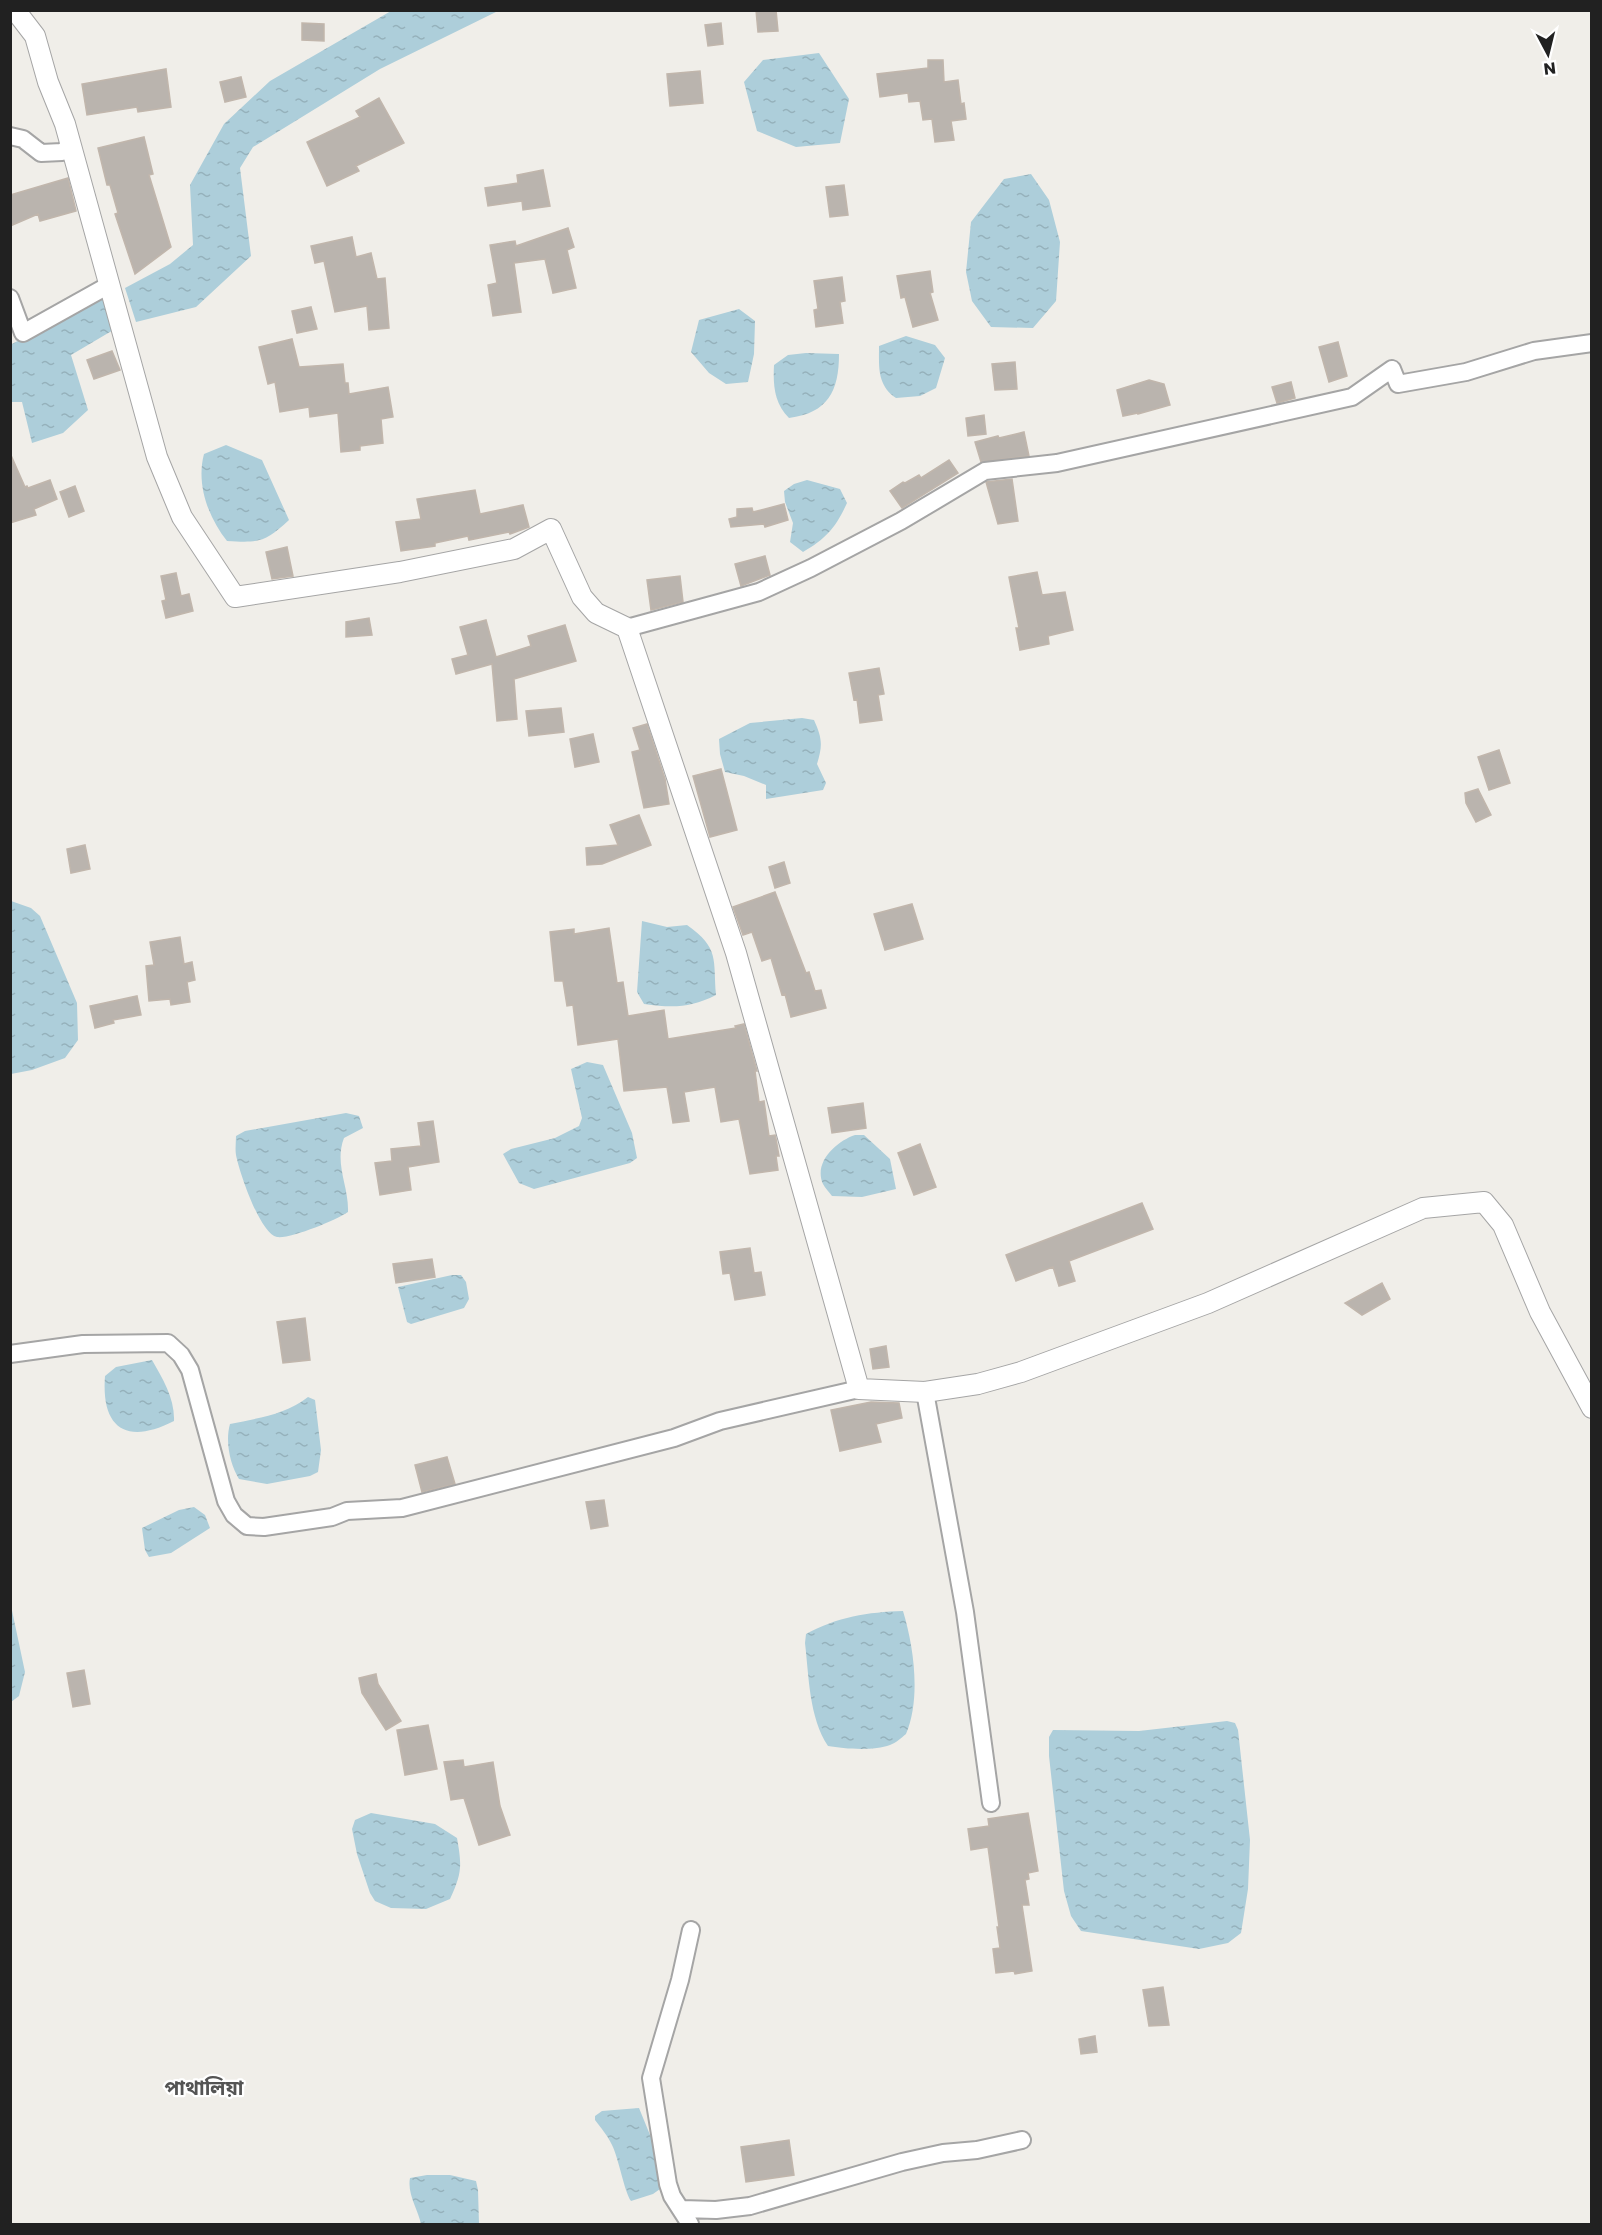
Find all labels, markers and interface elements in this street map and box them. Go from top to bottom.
north arrow [1518,24,1578,84]
text: N [1542,56,1557,81]
district label: পাথালিয়া [165,2074,244,2102]

